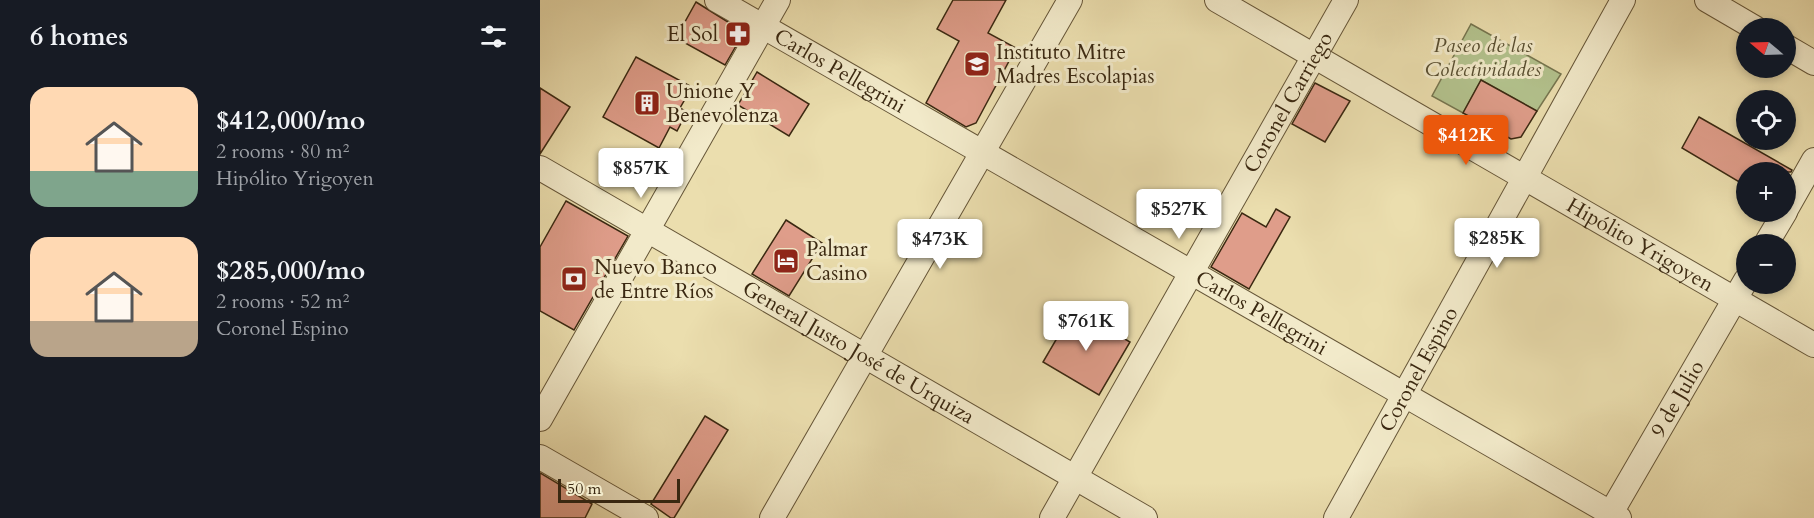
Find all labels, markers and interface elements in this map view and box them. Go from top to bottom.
north arrow [1736,18,1796,78]
map controls [1736,18,1796,294]
text: 6 homes [30,19,128,54]
pharmacy icon: El Sol [723,19,753,49]
icon: filters [477,20,510,53]
place label: El Sol [667,20,718,49]
street label: Carlos Pellegrini [769,22,911,121]
street label: Coronel Carriego [1237,27,1340,178]
park label: Paseo de las Colectividades [1425,31,1541,84]
place label: Instituto Mitre Madres Escolapias [996,38,1154,91]
school or university icon: Instituto Mitre Madres Escolapias [962,49,992,79]
place label: Unione Y Benevolenza [666,77,779,130]
building icon: Unione Y Benevolenza [632,88,662,118]
button: locate [1736,90,1796,150]
text: $412,000/mo [216,103,365,138]
icon: home [78,111,150,183]
pin: $412K [1424,115,1508,166]
text: $412K [1437,121,1495,148]
text: 2 rooms · 80 m² [216,138,349,165]
pin: $857K [599,148,683,199]
text: $857K [612,154,670,181]
button: + [1736,162,1796,222]
text: Hipólito Yrigoyen [216,165,374,192]
pin: $527K [1137,189,1221,240]
street label: Hipólito Yrigoyen [1561,191,1719,299]
text: $527K [1150,195,1208,222]
pin: $285K [1455,218,1539,269]
pin: $473K [898,219,982,270]
text: $285K [1468,224,1526,251]
text: $473K [911,225,969,252]
button: − [1736,234,1796,294]
place label: Palmar Casino [806,235,868,288]
hotel icon: Palmar Casino [771,246,801,276]
text: $285,000/mo [216,253,365,288]
place label: Nuevo Banco de Entre Ríos [594,253,717,306]
icon: home [78,261,150,333]
bank icon: Nuevo Banco de Entre Ríos [559,264,589,294]
street label: Carlos Pellegrini [1190,264,1333,363]
street label: General Justo José de Urquiza [737,274,980,431]
text: 2 rooms · 52 m² [216,288,349,315]
pin: $761K [1044,301,1128,352]
street label: Coronel Espino [1372,302,1465,437]
text: $761K [1057,307,1115,334]
text: Coronel Espino [216,315,349,342]
street label: 9 de Julio [1644,355,1711,442]
scale bar [558,476,680,504]
text: 50 m [567,478,601,500]

